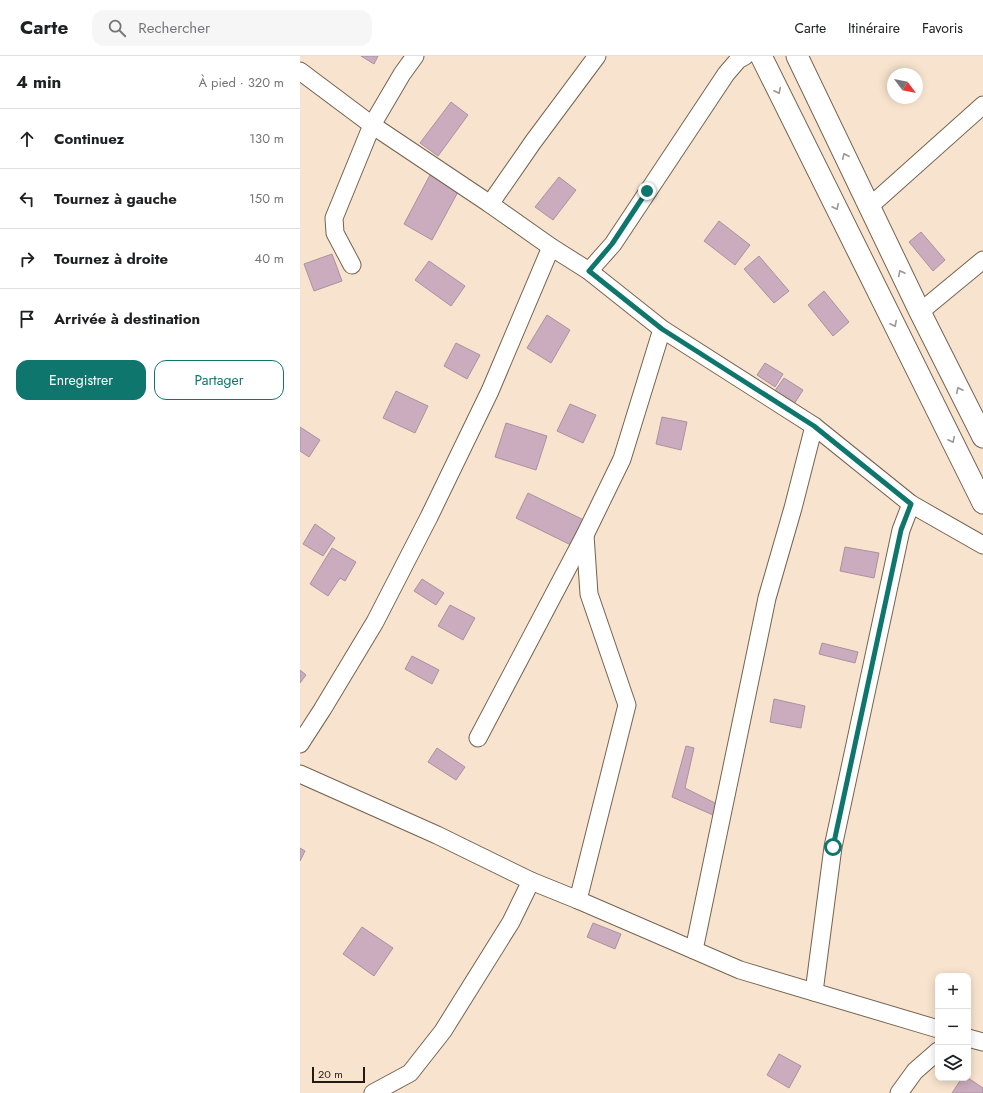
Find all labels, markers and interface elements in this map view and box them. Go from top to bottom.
search box [92,10,372,46]
text: Carte [20,14,68,41]
icon: search [106,17,128,39]
text: Rechercher [138,17,210,39]
text: Carte [794,18,826,38]
text: Itinéraire [848,18,900,38]
text: Favoris [922,18,963,38]
north arrow [887,68,923,104]
text: 4 min [16,70,61,94]
text: À pied · 320 m [199,73,284,92]
one-way arrow [773,87,781,94]
icon: ahead [16,128,38,150]
text: Continuez [54,128,124,150]
text: 130 m [249,129,284,148]
one-way arrow [842,153,850,161]
route end [638,182,656,200]
icon: left [16,188,38,210]
text: Tournez à gauche [54,188,177,210]
text: 150 m [249,189,284,208]
one-way arrow [831,203,839,211]
icon: right [16,248,38,270]
text: Tournez à droite [54,248,168,270]
text: 40 m [255,249,284,268]
one-way arrow [898,270,906,278]
icon: arrive [16,308,38,330]
text: Arrivée à destination [54,308,200,330]
one-way arrow [890,319,897,327]
button: Enregistrer [16,360,146,400]
button: Partager [154,360,284,400]
one-way arrow [956,386,964,394]
one-way arrow [947,436,955,443]
route start [824,838,842,856]
map controls [935,973,971,1081]
button: + [935,973,971,1009]
button: − [935,1009,971,1045]
button: layers [935,1045,971,1081]
scale bar [312,1065,365,1084]
text: 20 m [318,1066,343,1082]

